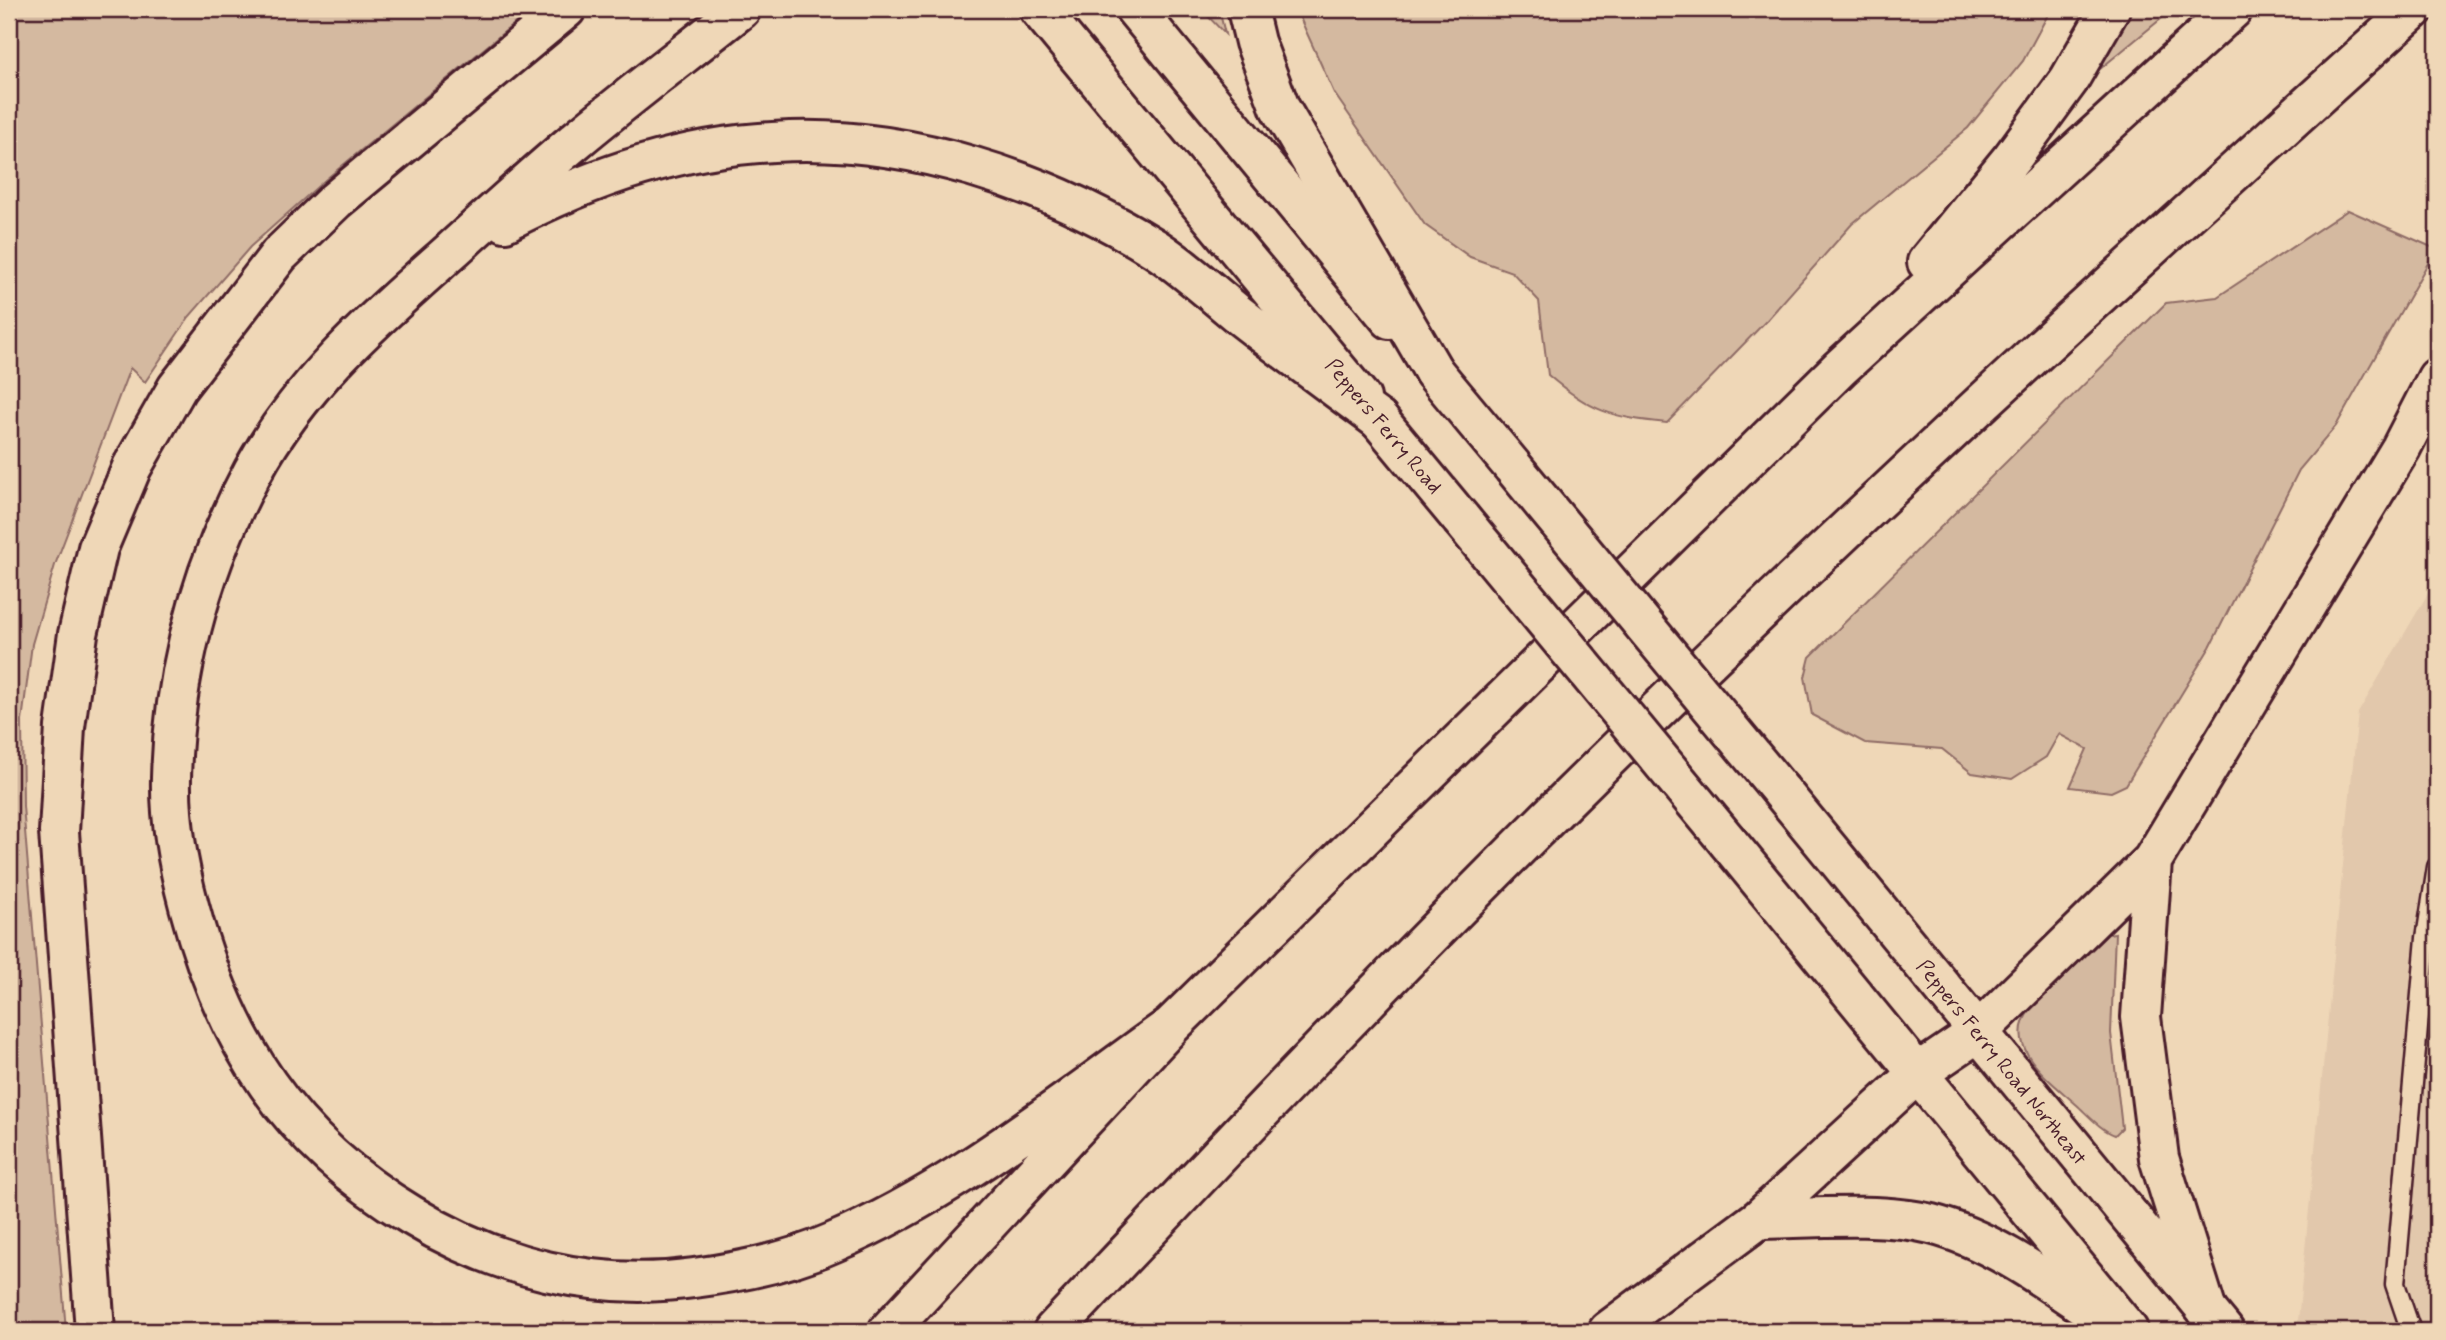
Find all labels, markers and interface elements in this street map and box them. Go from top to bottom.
street label: Peppers Ferry Road [1318,353,1448,500]
street label: Peppers Ferry Road Northeast [1909,954,2093,1172]

